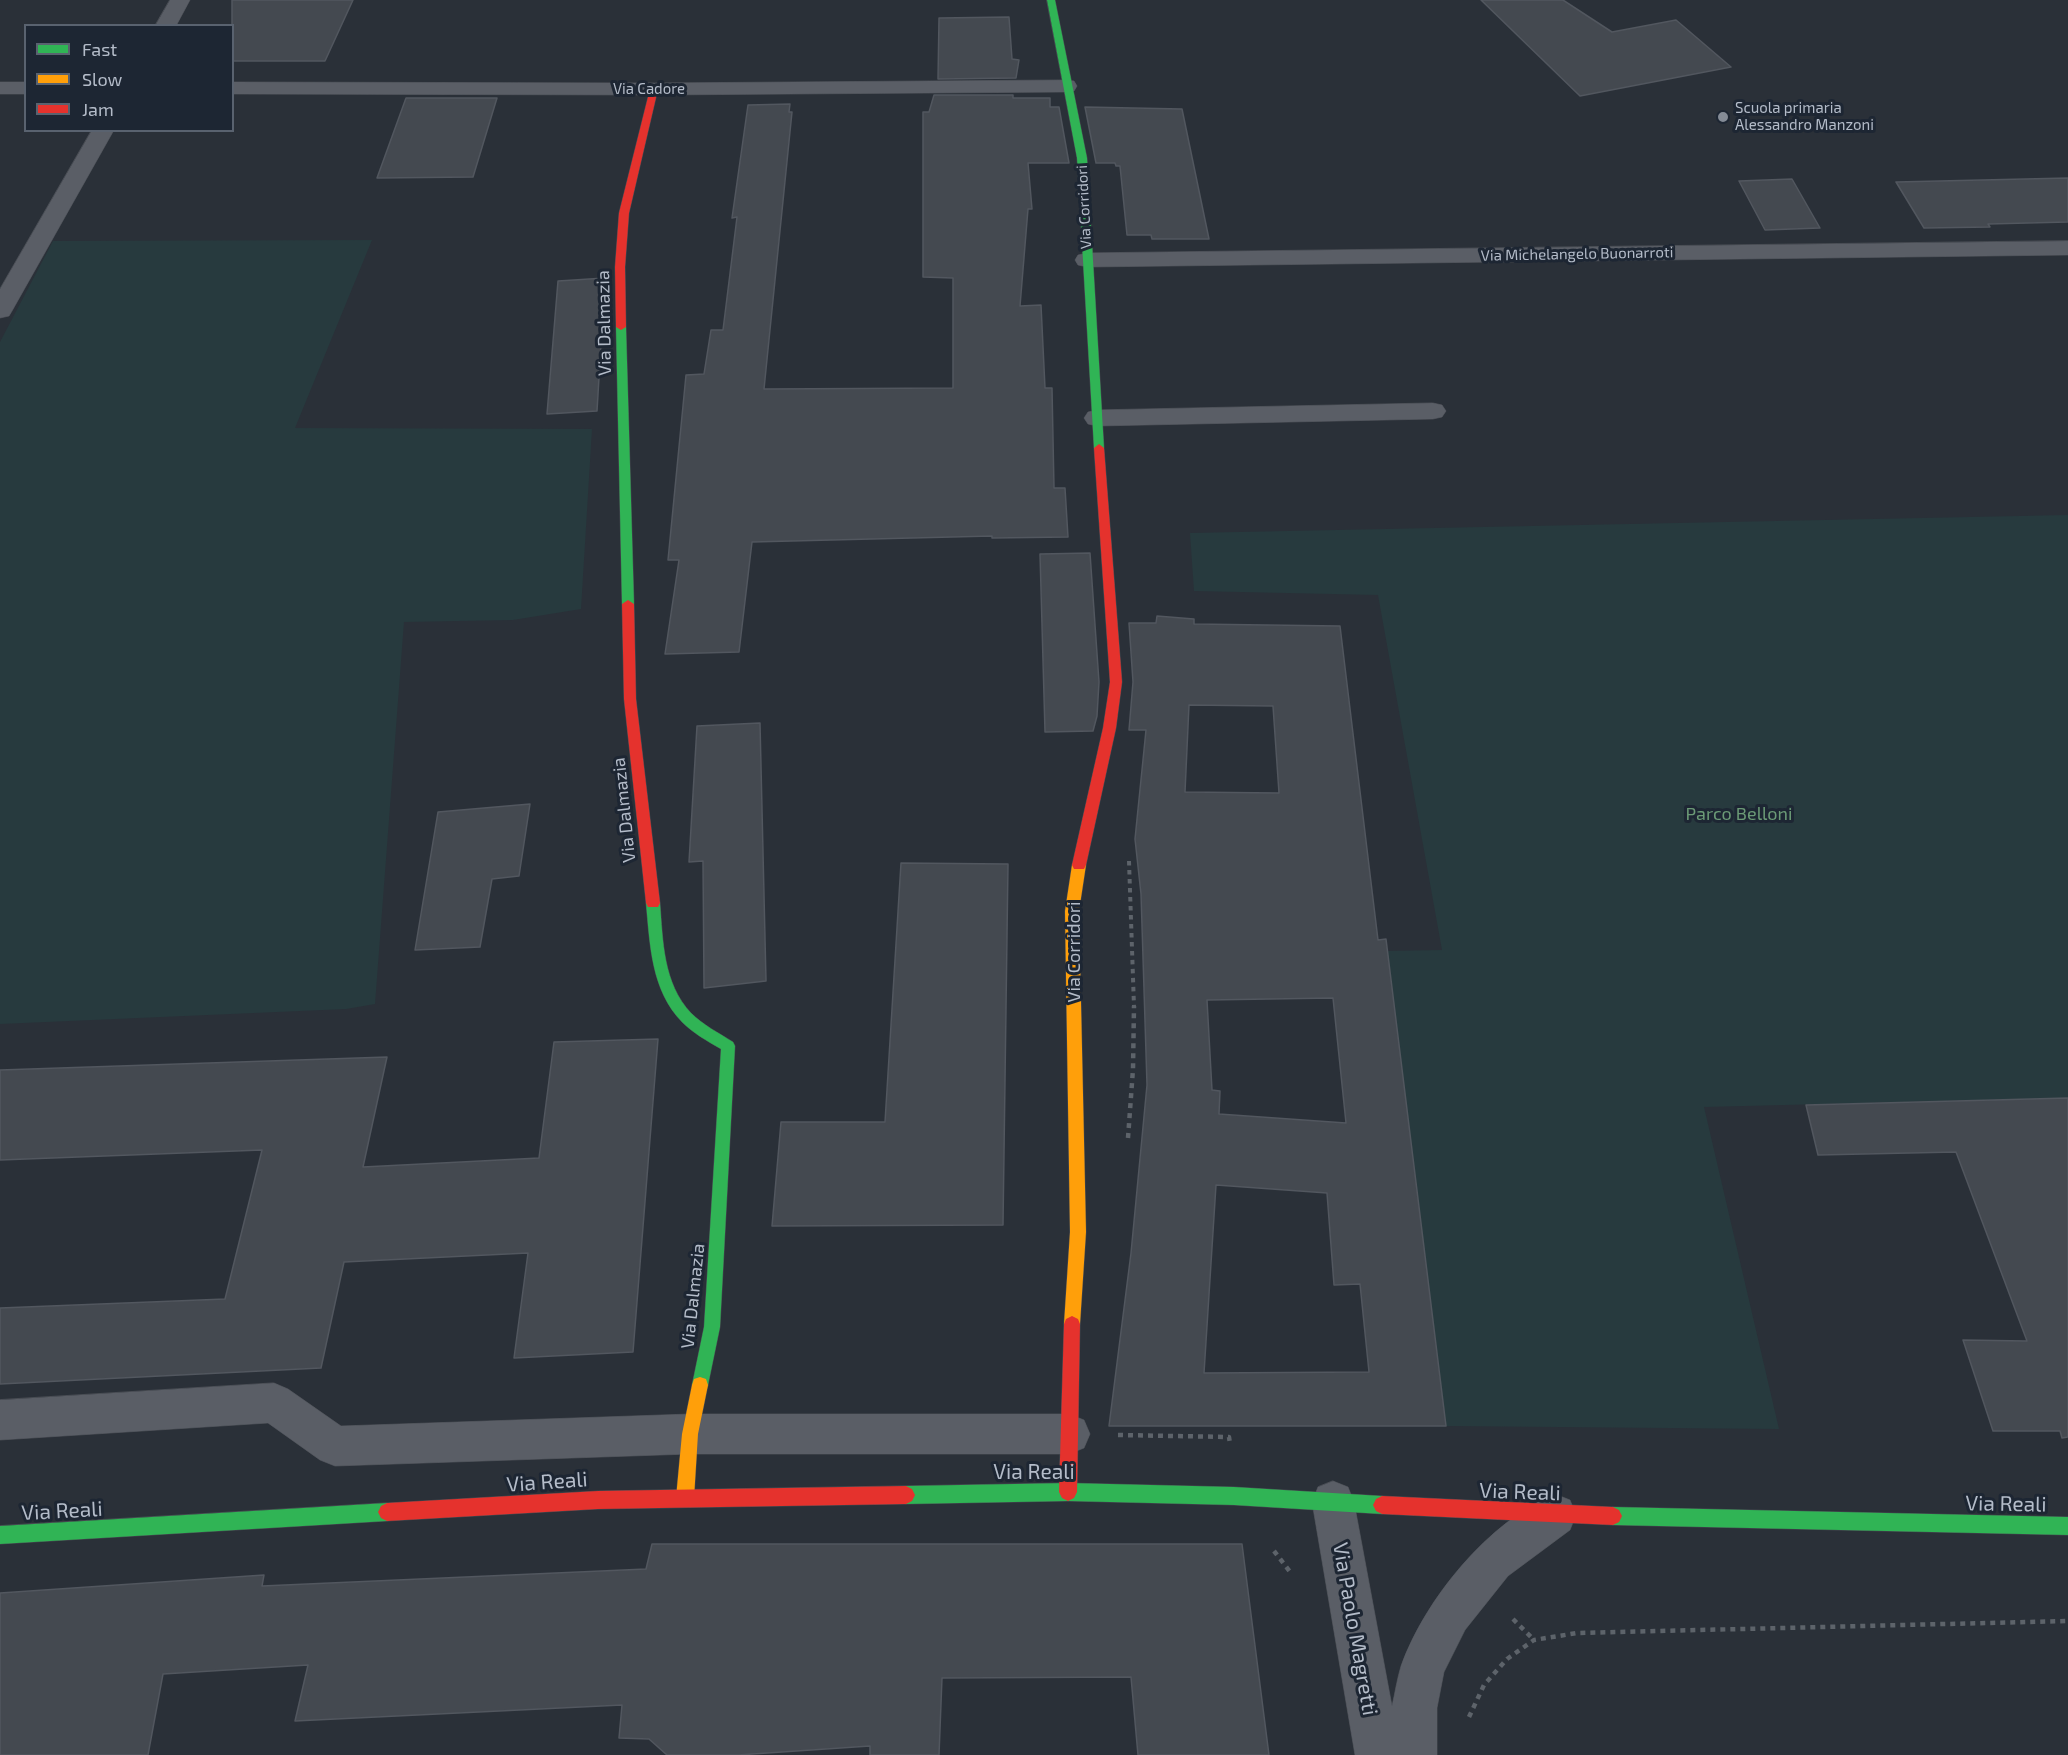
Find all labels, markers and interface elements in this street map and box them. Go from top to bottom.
legend [24,24,234,132]
text: Fast [82,38,117,60]
text: Slow [82,68,122,90]
street label: Via Cadore [613,80,685,98]
text: Jam [82,98,114,120]
place label: Scuola primaria Alessandro Manzoni [1735,99,1874,134]
marker: Scuola primaria Alessandro Manzoni [1716,110,1730,124]
street label: Via Corridori [1073,165,1095,249]
street label: Via Michelangelo Buonarroti [1481,243,1673,265]
street label: Via Dalmazia [592,270,616,376]
street label: Via Dalmazia [608,756,640,864]
park label: Parco Belloni [1686,803,1792,825]
street label: Via Corridori [1063,902,1085,1002]
street label: Via Dalmazia [677,1242,709,1350]
street label: Via Reali [993,1459,1075,1485]
street label: Via Reali [506,1467,588,1497]
street label: Via Reali [1479,1478,1561,1506]
street label: Via Reali [1965,1491,2047,1517]
street label: Via Reali [21,1496,103,1526]
street label: Via Paolo Magretti [1327,1541,1383,1717]

